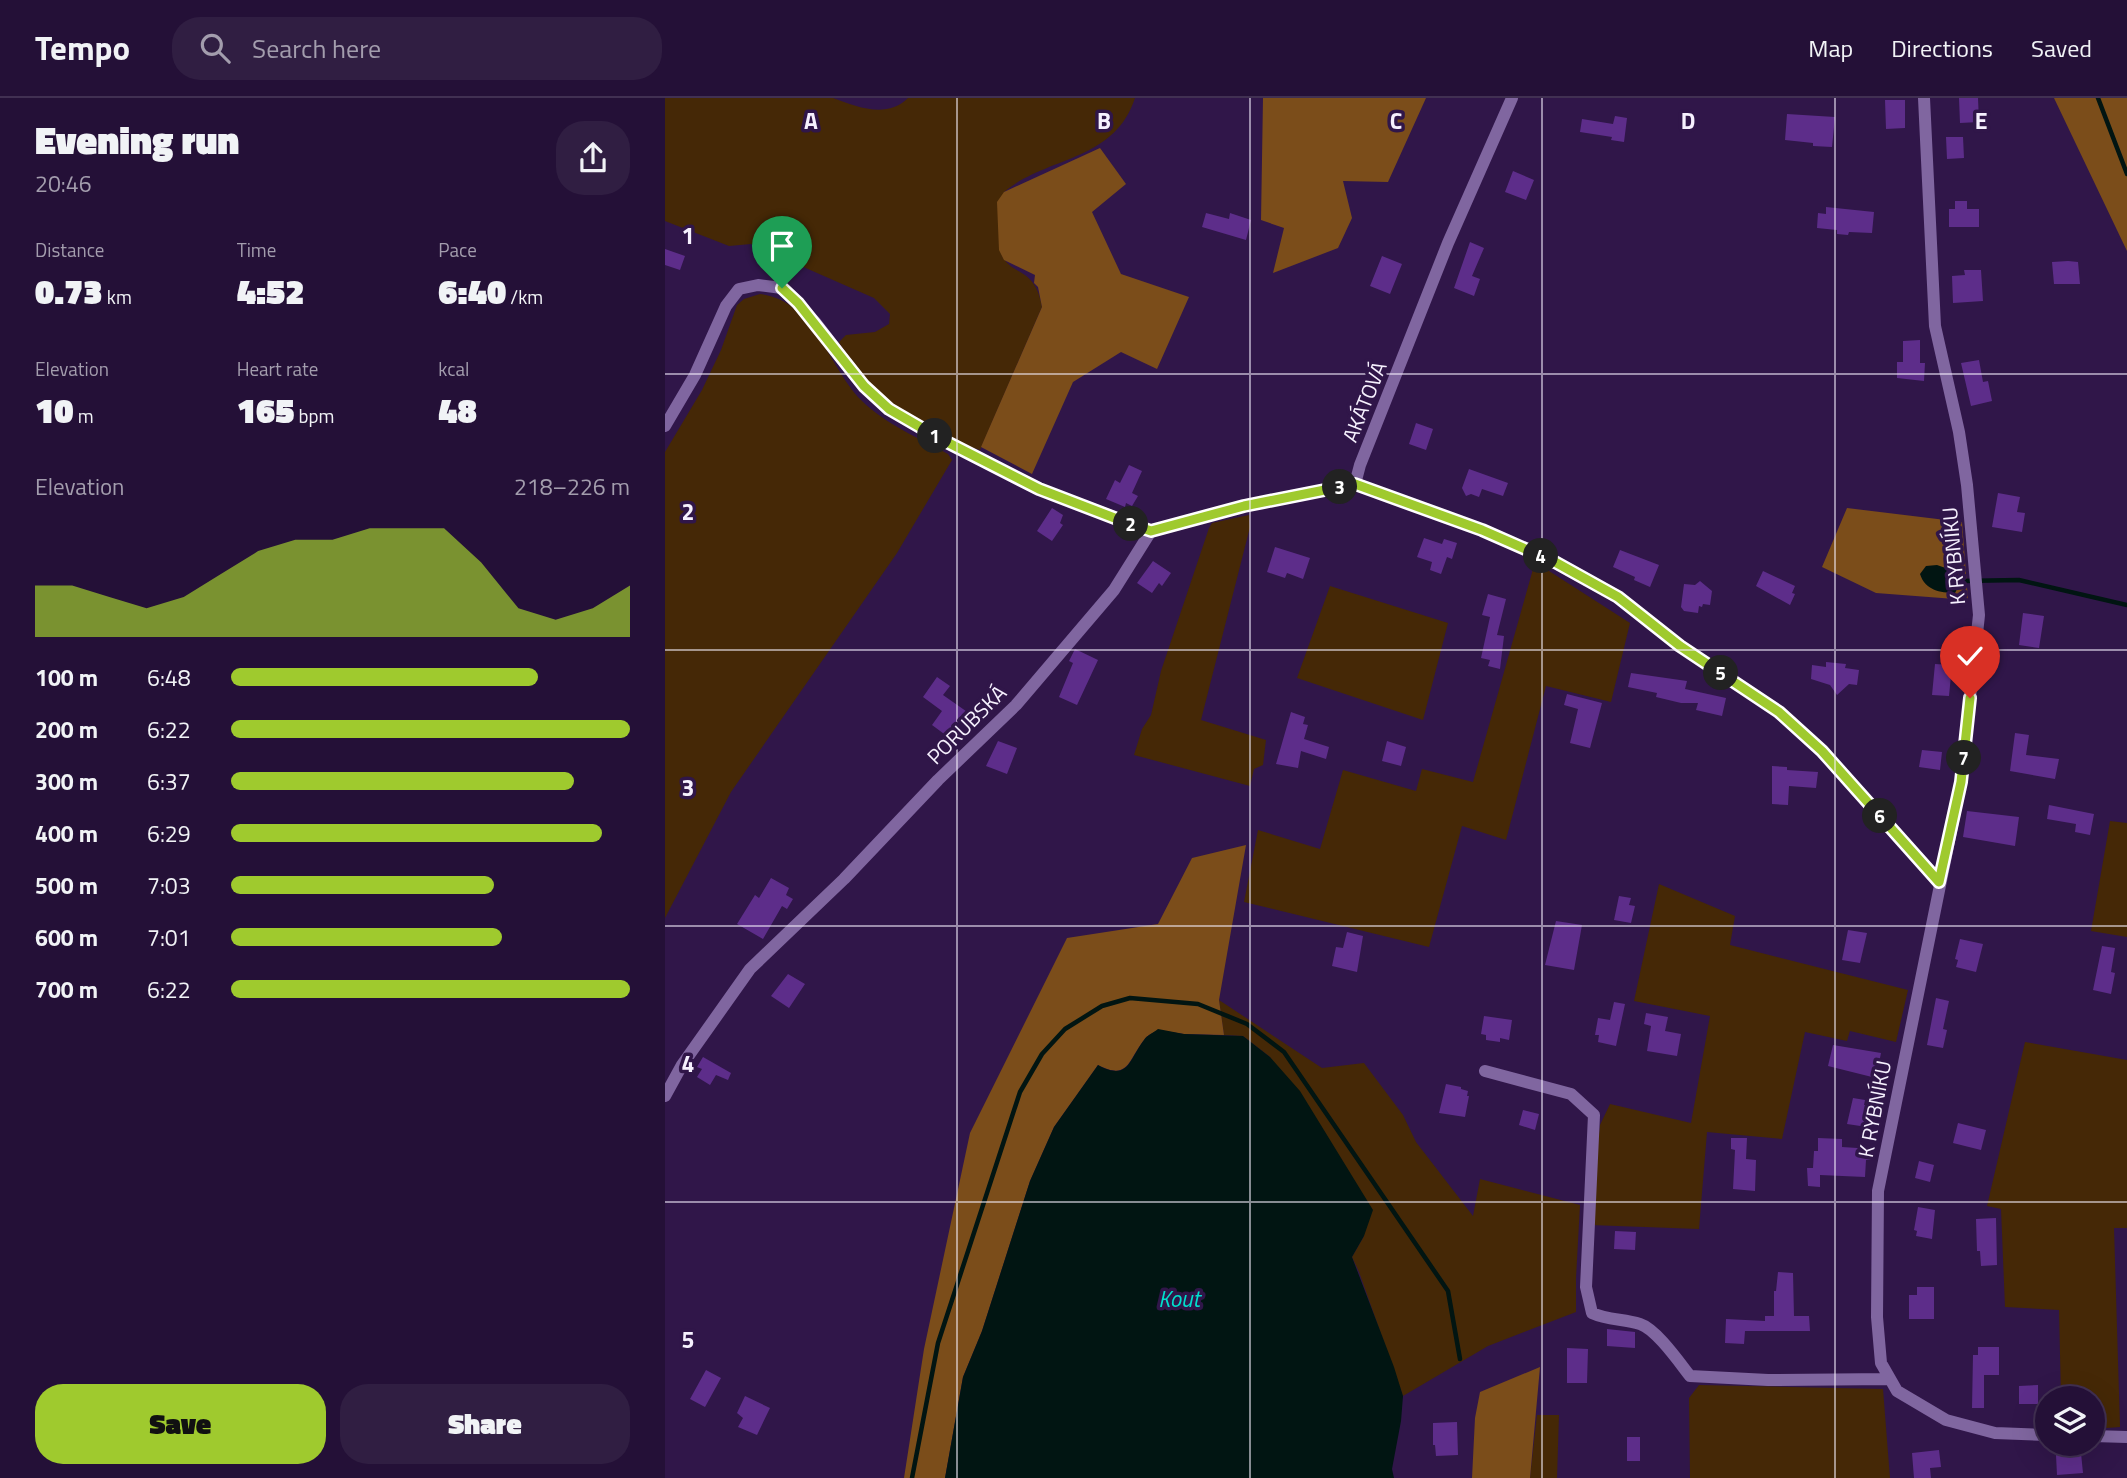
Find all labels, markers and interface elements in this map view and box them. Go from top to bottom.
search box [172,17,662,80]
text: Tempo [35,23,130,73]
icon: search [196,29,234,67]
text: Search here [252,29,381,68]
text: Map [1808,30,1853,66]
text: Directions [1891,30,1993,66]
text: Saved [2031,30,2092,66]
text: A [804,103,818,138]
text: B [1097,103,1111,138]
text: C [1390,103,1402,138]
text: D [1681,103,1695,138]
text: E [1975,103,1987,138]
text: Evening run [35,111,239,169]
button: share [556,121,630,195]
text: 20:46 [35,166,92,201]
pin [752,216,812,288]
text: 1 [682,218,694,253]
icon: arrive [763,227,801,265]
text: Distance [35,235,104,264]
text: Time [237,235,276,264]
text: Pace [438,235,477,264]
text: 0.73 [35,264,103,318]
text: 4:52 [237,264,305,318]
text: 6:40 [438,264,506,318]
text: km [103,282,132,311]
text: /km [506,282,543,311]
text: Elevation [35,354,109,383]
text: Heart rate [237,354,318,383]
text: kcal [438,354,469,383]
street label: AKÁTOVÁ [1333,356,1395,447]
text: 10 [35,383,74,437]
text: 165 [237,383,294,437]
text: 48 [438,383,477,437]
text: m [74,401,94,430]
text: bpm [294,401,335,430]
pin: 1 [917,418,953,454]
text: 1 [929,421,940,450]
text: Elevation [35,469,124,504]
text: 218–226 m [514,469,630,504]
pin: 3 [1323,470,1357,504]
text: 3 [1334,472,1345,501]
text: 2 [682,494,694,529]
pin: 2 [1113,506,1149,542]
street label: K RYBNÍKU [1933,506,1973,606]
text: 2 [1125,509,1136,538]
pin: 4 [1523,538,1559,574]
text: 4 [1535,541,1546,570]
pin [1940,626,2000,698]
icon: check [1951,637,1989,675]
pin: 5 [1703,656,1739,690]
text: 5 [1715,658,1726,687]
text: 100 m [35,660,98,695]
text: 6:48 [147,660,191,695]
street label: PORUBSKÁ [919,677,1014,772]
text: 200 m [35,712,98,747]
text: 6:22 [147,712,191,747]
pin: 7 [1947,740,1981,776]
text: 7 [1958,743,1969,772]
text: 300 m [35,764,98,799]
text: 6:37 [147,764,191,799]
text: 3 [682,770,694,805]
pin: 6 [1863,798,1897,834]
text: 6 [1874,801,1885,830]
text: 400 m [35,816,98,851]
text: 6:29 [147,816,191,851]
text: 500 m [35,868,98,903]
text: 7:03 [147,868,191,903]
text: 600 m [35,920,98,955]
text: 7:01 [147,920,191,955]
text: 700 m [35,972,98,1007]
text: 6:22 [147,972,191,1007]
text: 4 [682,1046,694,1081]
street label: K RYBNÍKU [1849,1058,1899,1160]
water label: Kout [1158,1281,1202,1316]
text: 5 [682,1322,694,1357]
button: Save [35,1384,326,1464]
button: Share [340,1384,630,1464]
map controls [2035,1386,2105,1456]
button: layers [2035,1386,2105,1456]

